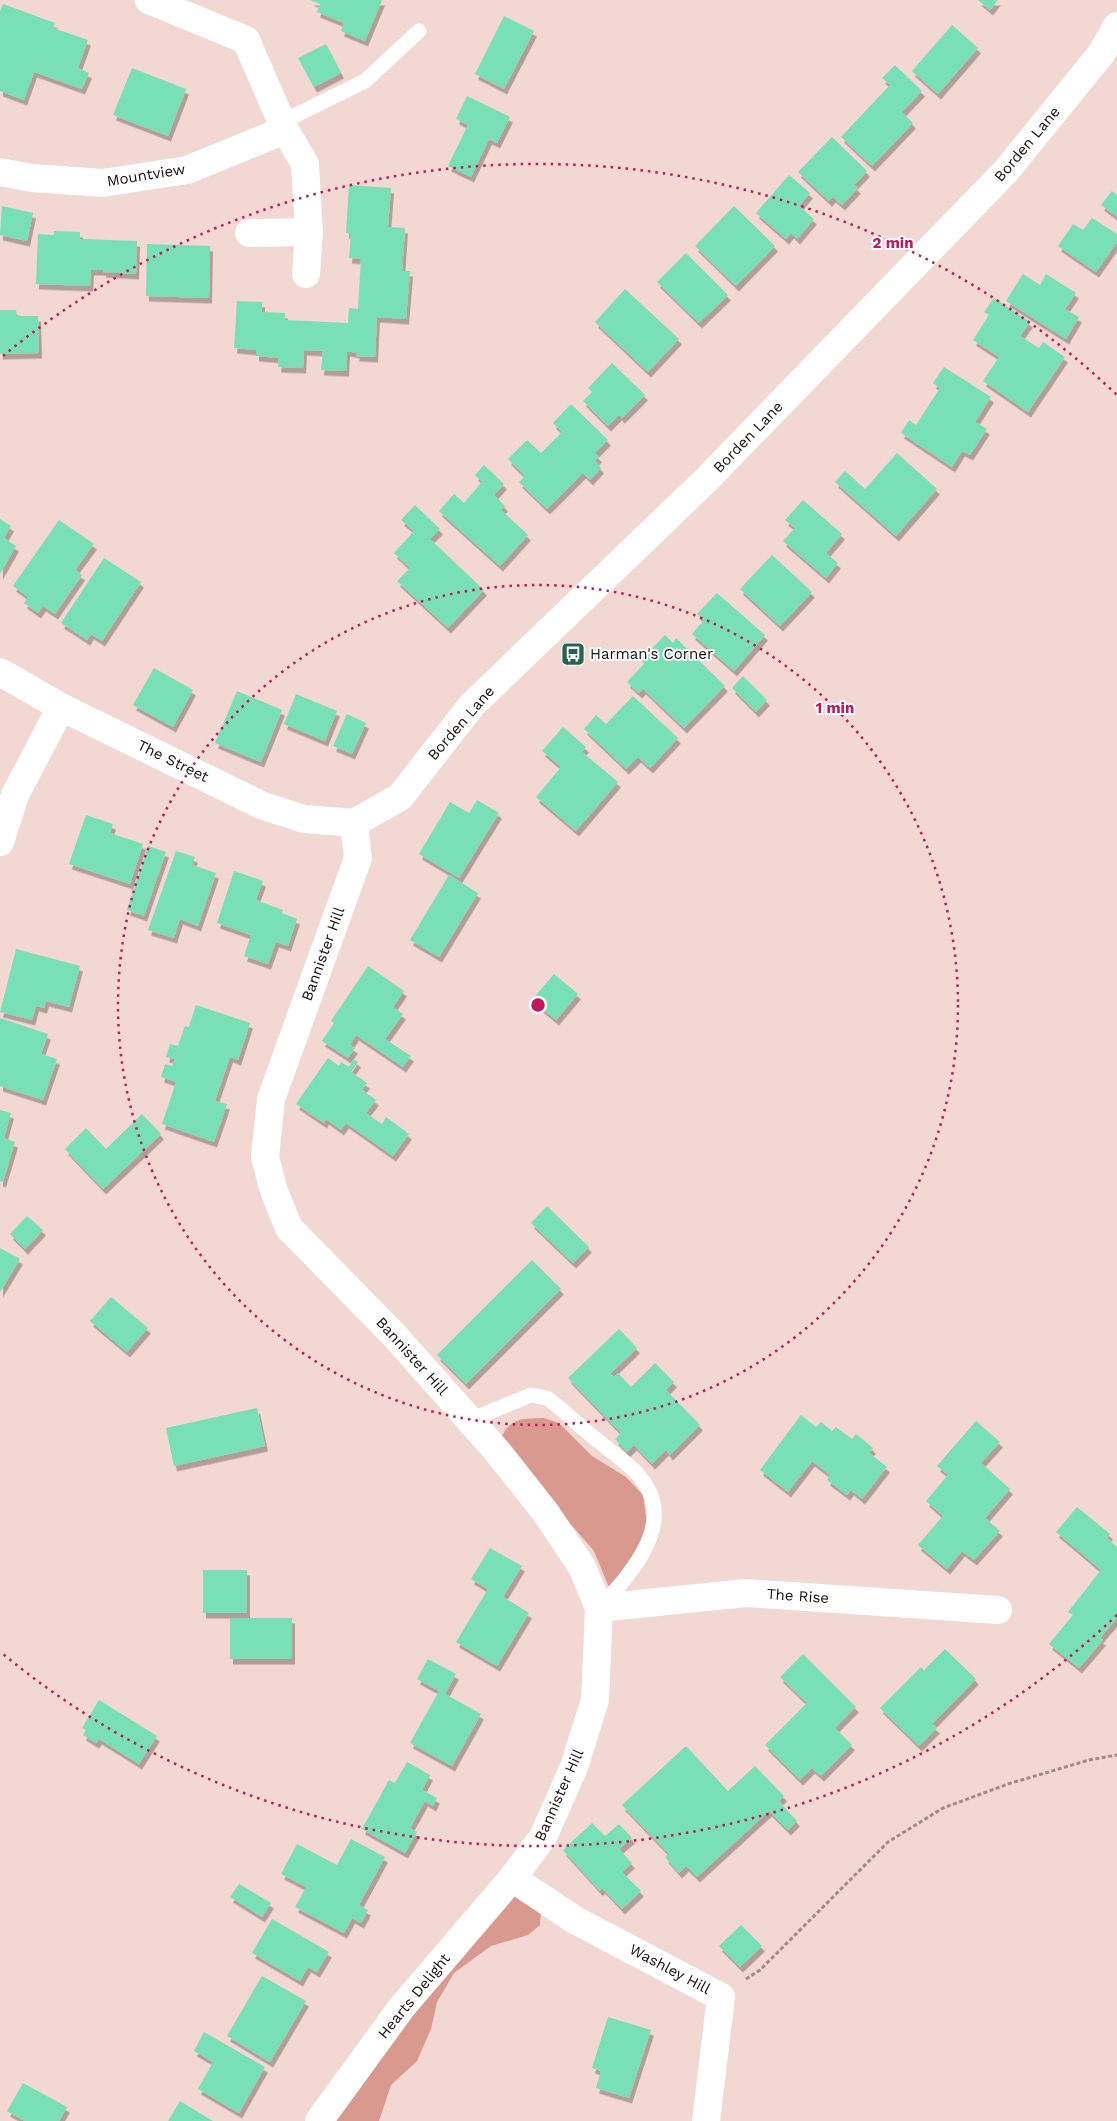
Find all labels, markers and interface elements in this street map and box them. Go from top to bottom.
street label: Borden Lane [990,103,1064,185]
street label: Mountview [105,160,187,190]
text: 2 min [872,234,914,252]
street label: Borden Lane [709,397,787,477]
bus stop icon: Harman's Corner [560,641,586,667]
place label: Harman's Corner [590,645,713,663]
street label: Borden Lane [424,682,498,764]
text: 1 min [816,699,854,717]
street label: The Street [134,736,212,786]
street label: Bannister Hill [298,904,348,1003]
centre of rings [529,996,547,1014]
street label: Bannister Hill [372,1313,452,1399]
street label: The Rise [766,1585,830,1607]
street label: Bannister Hill [531,1746,587,1844]
street label: Washley Hill [626,1940,714,1998]
street label: Hearts Delight [374,1949,454,2042]

